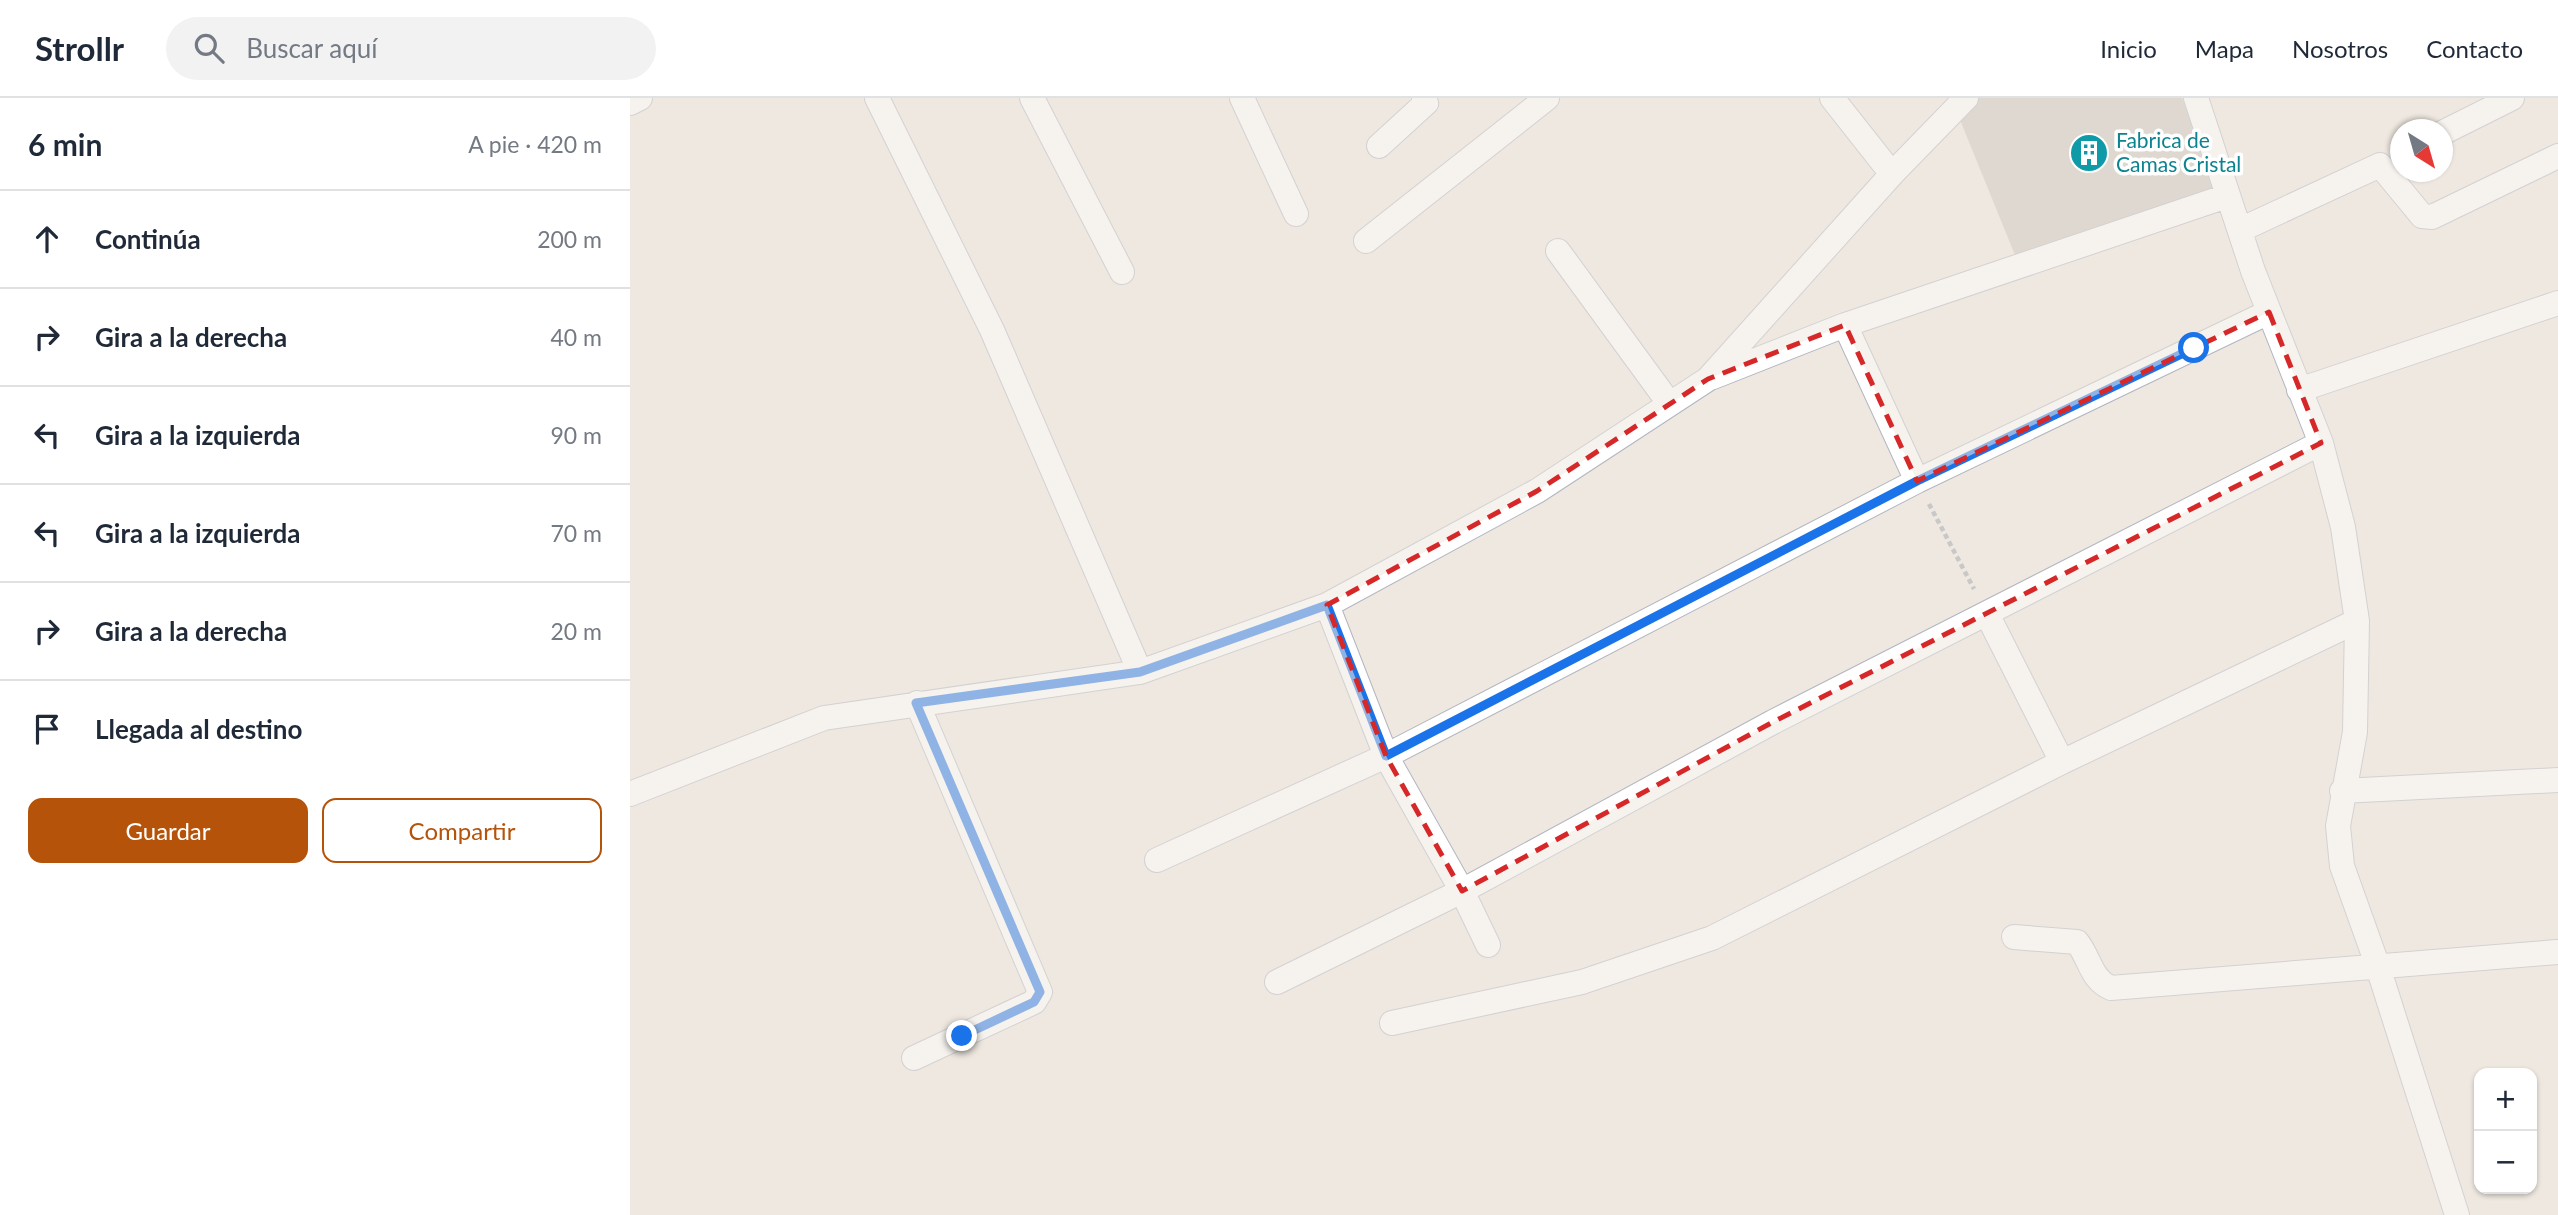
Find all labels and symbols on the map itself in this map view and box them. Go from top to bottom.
north arrow [2390,119,2453,182]
place label: Fabrica de Camas Cristal [2116,127,2241,176]
building icon: Fabrica de Camas Cristal [2068,132,2110,174]
route start [2178,332,2209,363]
route end [946,1020,977,1051]

